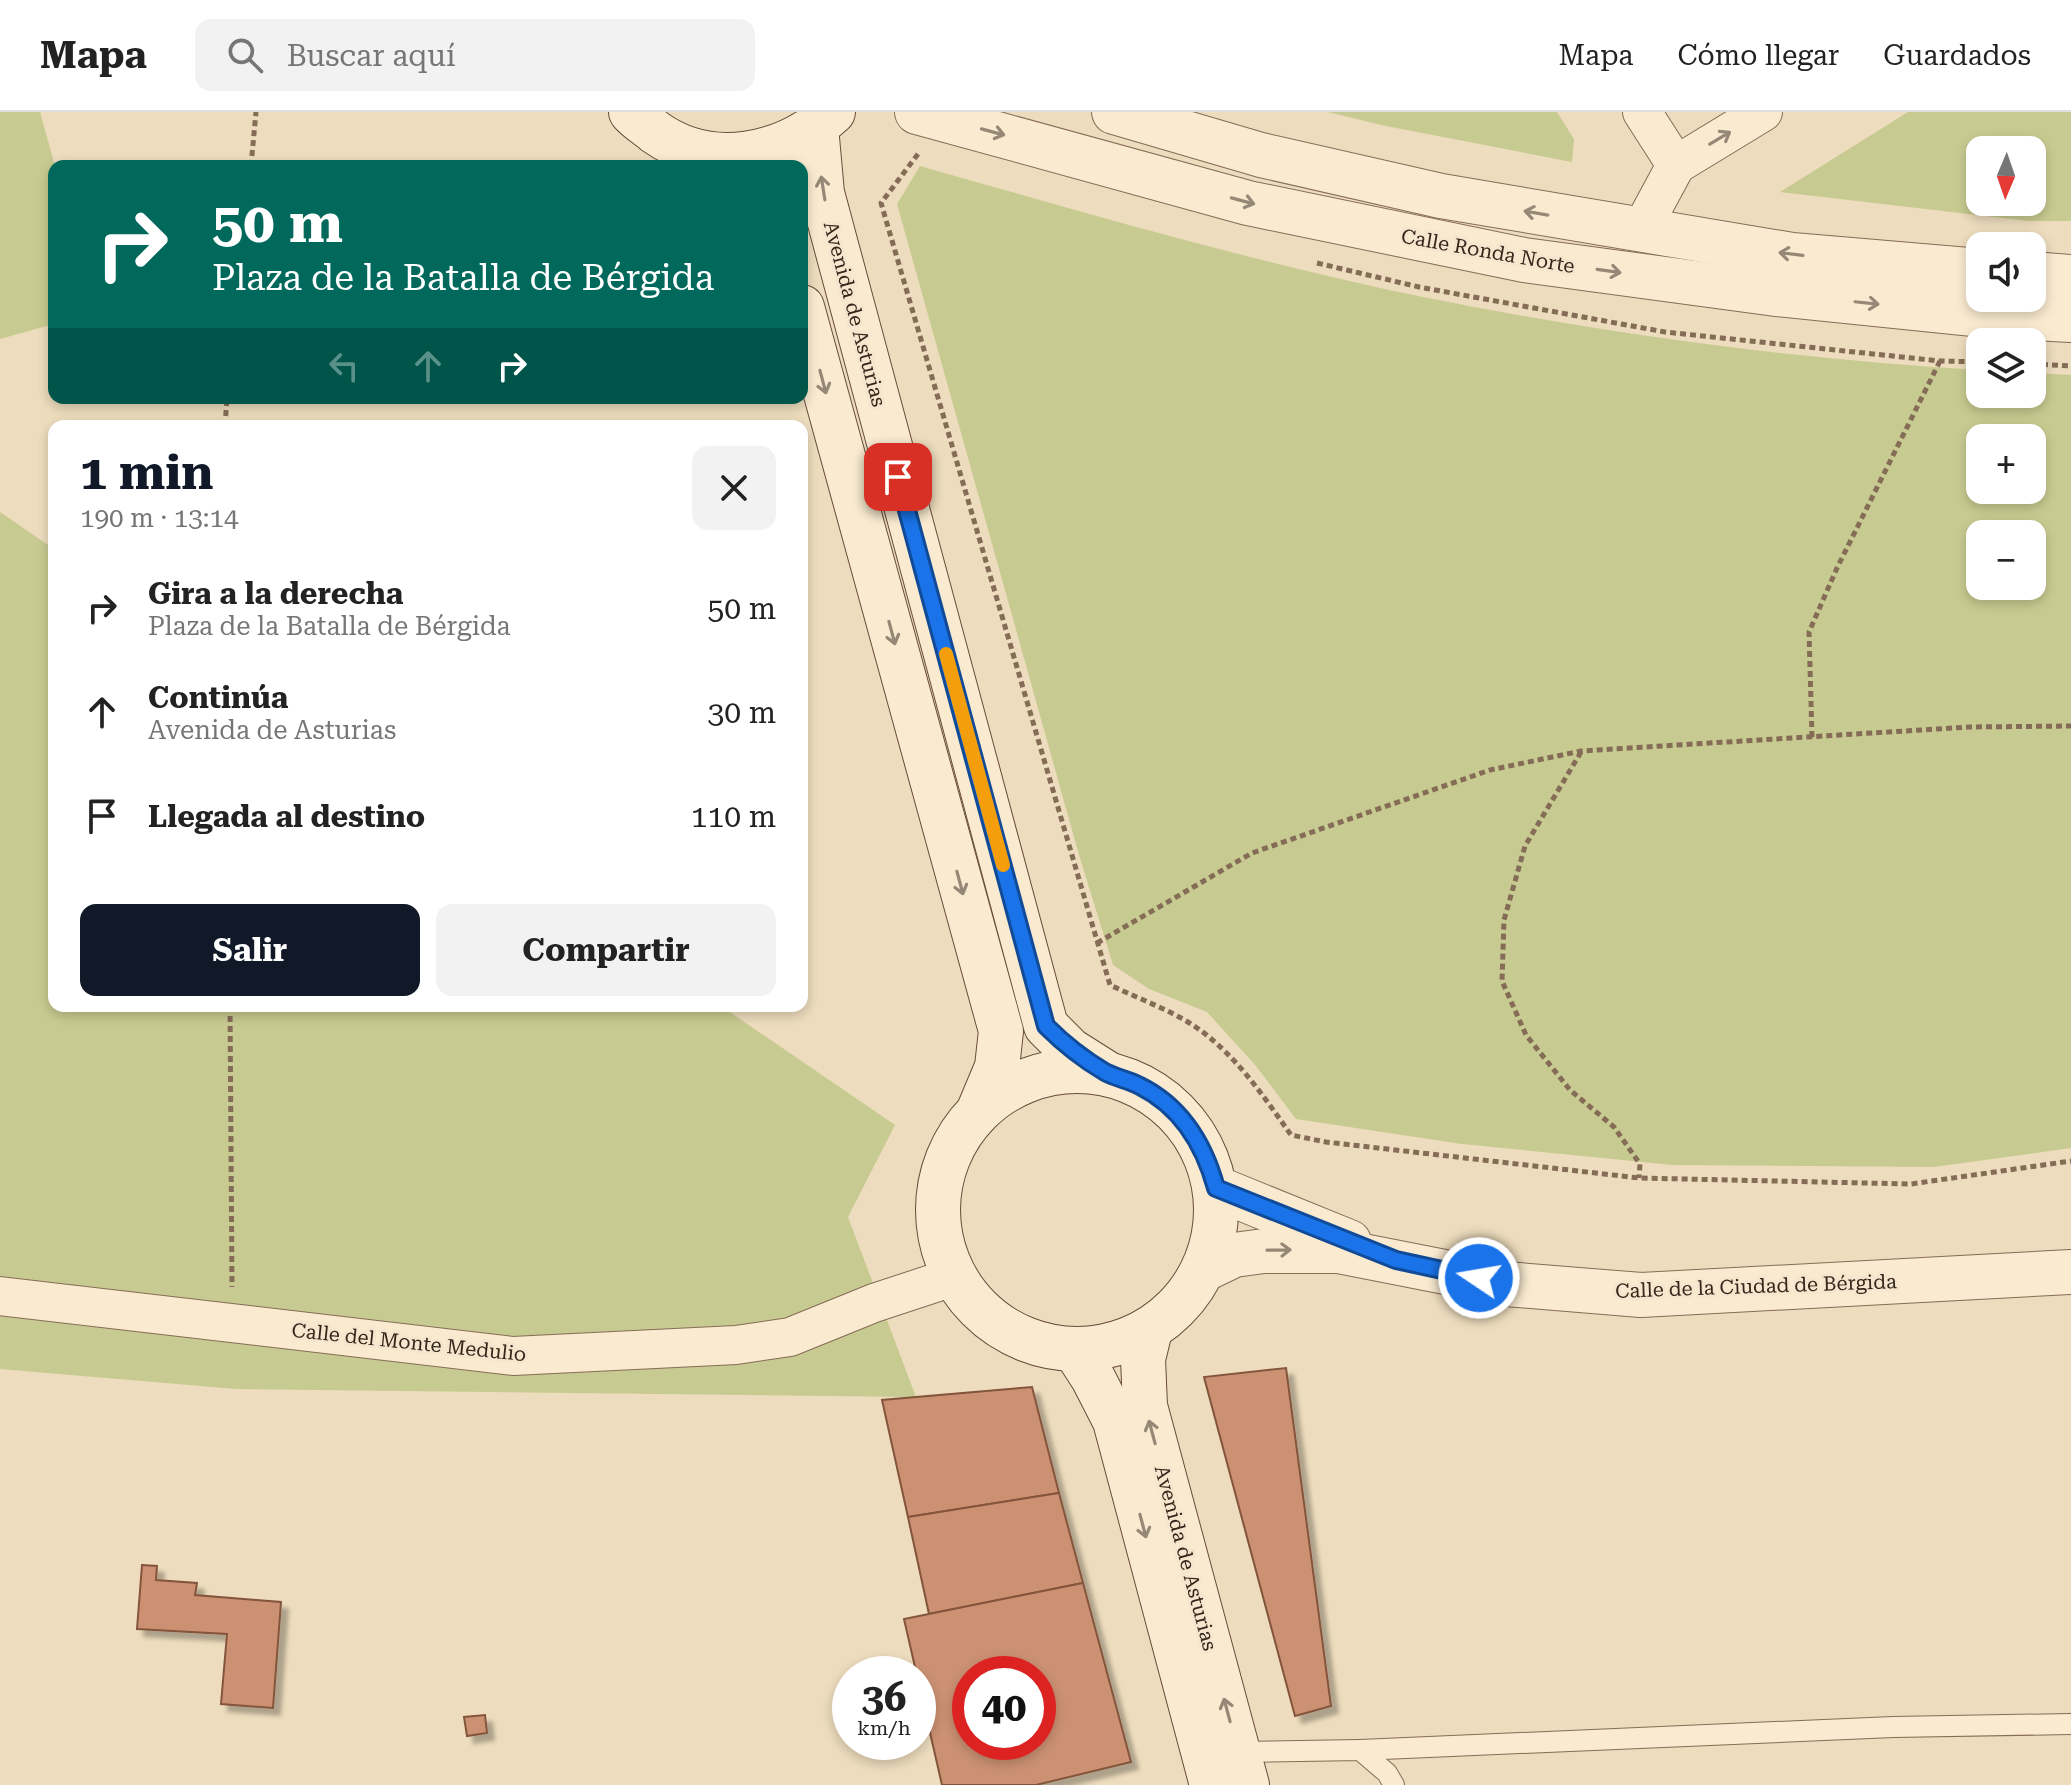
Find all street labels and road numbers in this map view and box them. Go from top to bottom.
street label: Avenida de Asturias [819,219,891,409]
street label: Calle Ronda Norte [1399,224,1577,278]
street label: Calle de la Ciudad de Bérgida [1615,1269,1897,1303]
street label: Calle del Monte Medulio [290,1318,528,1366]
street label: Avenida de Asturias [1150,1463,1222,1653]

